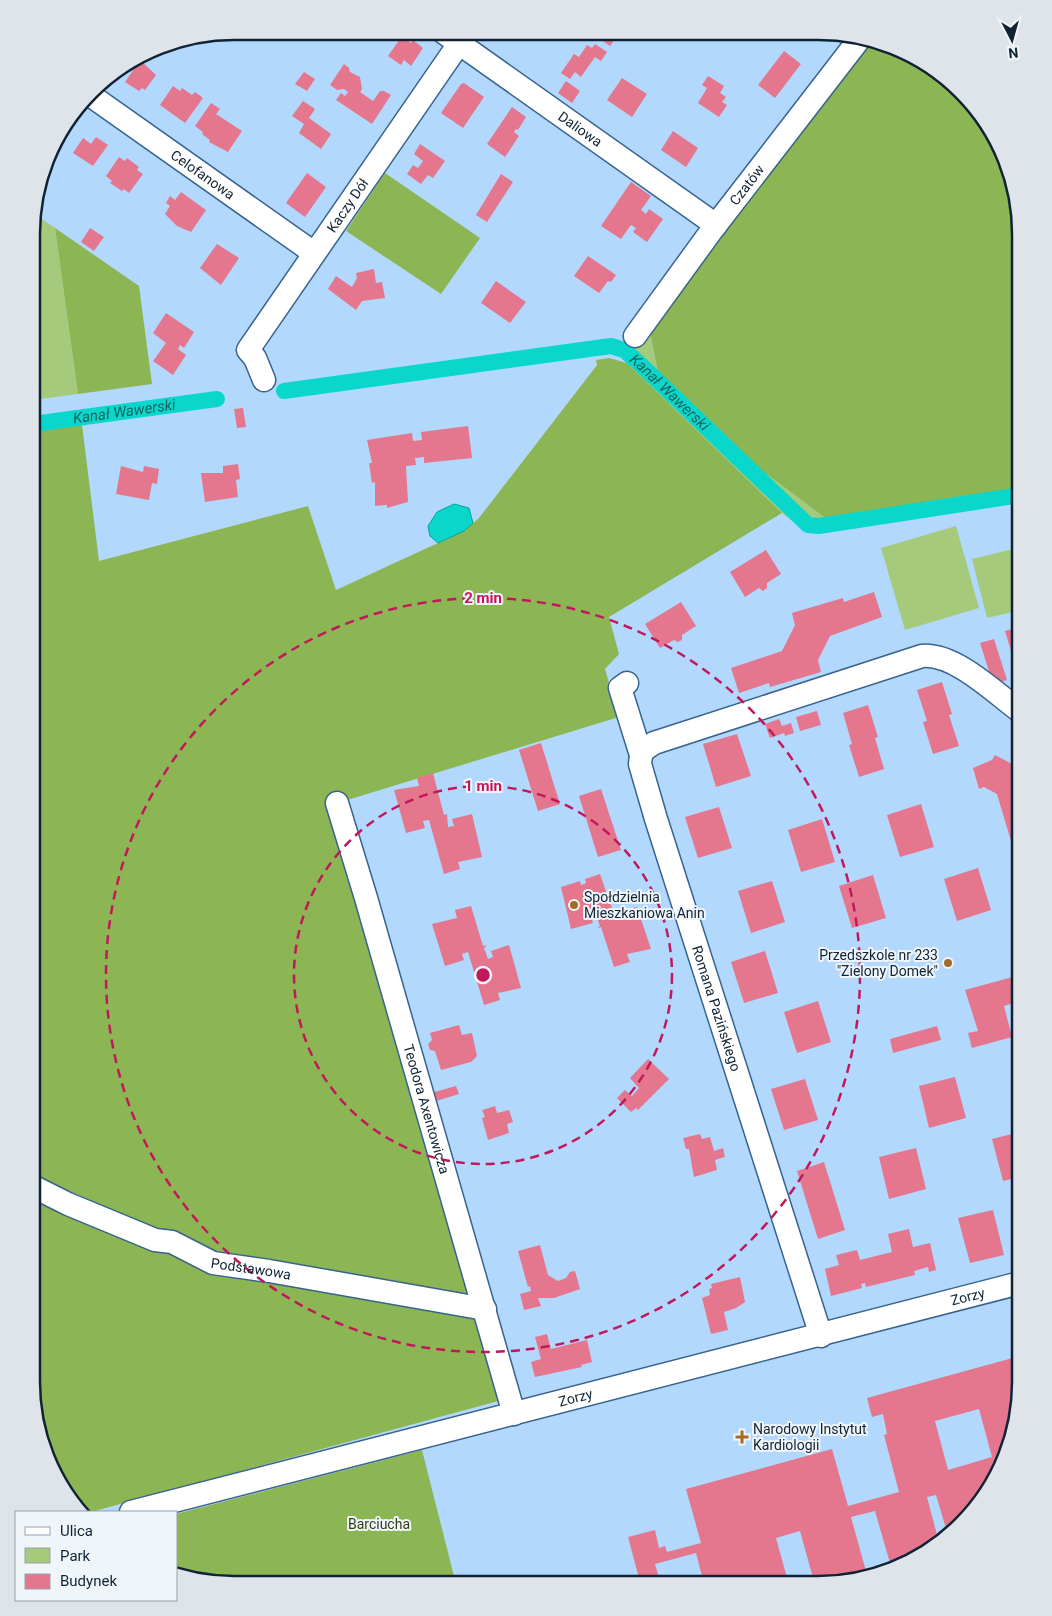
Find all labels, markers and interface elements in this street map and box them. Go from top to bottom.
north arrow [987,15,1037,65]
text: N [1008,44,1019,61]
street label: Daliowa [555,108,605,150]
street label: Celofanowa [168,147,238,203]
street label: Czatów [726,161,768,208]
street label: Kaczy Dół [323,175,372,235]
water label: Kanał Wawerski [626,350,713,435]
water label: Kanał Wawerski [72,396,177,427]
text: 2 min [464,589,502,607]
text: 1 min [464,777,502,795]
place label: Społdzielnia Mieszkaniowa Anin [584,889,705,921]
marker: Społdzielnia Mieszkaniowa Anin [568,899,580,911]
street label: Romana Pazińskiego [689,944,744,1073]
place label: Przedszkole nr 233 "Zielony Domek" [819,947,938,979]
marker: Przedszkole nr 233 "Zielony Domek" [942,957,954,969]
centre of rings [474,966,492,984]
street label: Teodora Axentowicza [400,1043,453,1176]
street label: Podstawowa [210,1255,292,1283]
street label: Zorzy [949,1284,987,1309]
street label: Zorzy [557,1385,595,1410]
place label: Narodowy Instytut Kardiologii [753,1421,867,1453]
marker: Narodowy Instytut Kardiologii [735,1430,749,1444]
legend [15,1511,178,1601]
park label: Barciucha [348,1516,410,1532]
text: Ulica [60,1522,93,1540]
text: Park [60,1547,91,1565]
text: Budynek [60,1572,117,1590]

